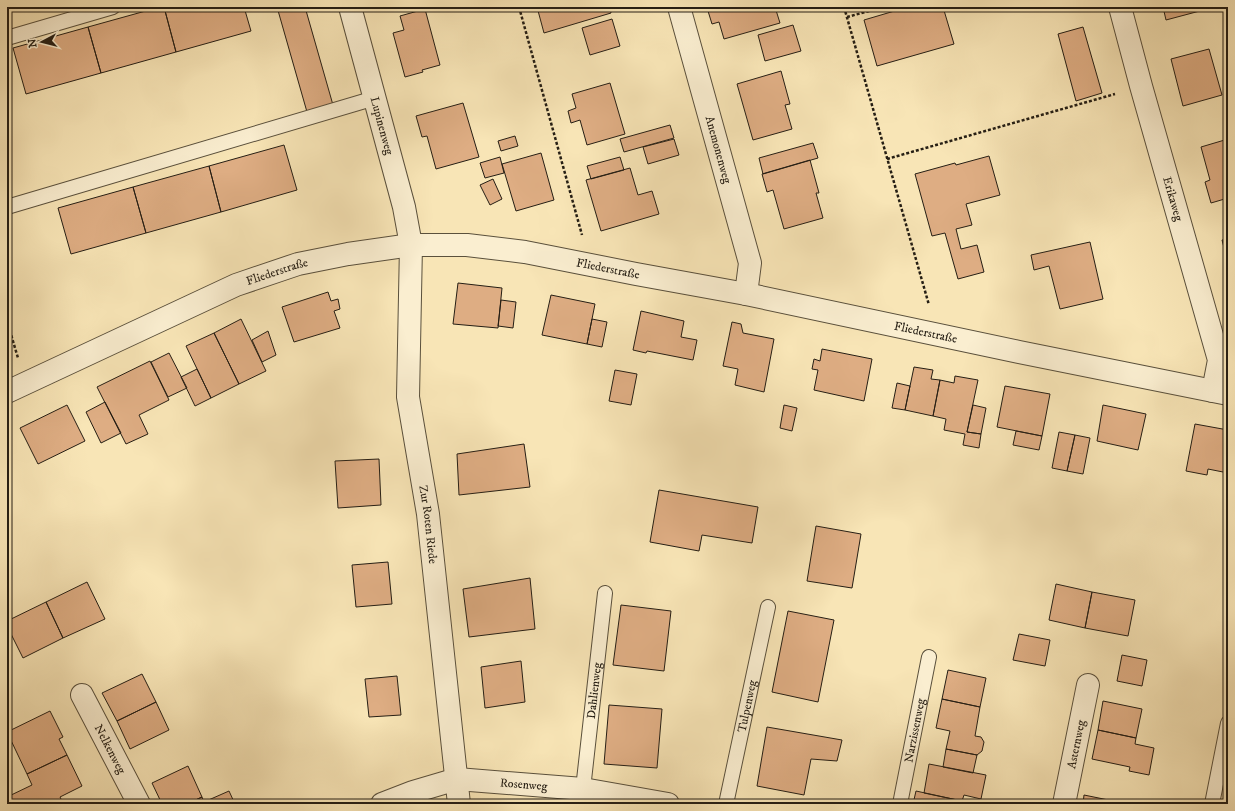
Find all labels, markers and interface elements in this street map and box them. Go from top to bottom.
north arrow [22,22,62,62]
text: N [26,38,41,48]
street label: Lupinenweg [367,95,397,157]
street label: Anemonenweg [702,114,735,185]
street label: Erikaweg [1159,175,1186,223]
street label: Fliederstraße [244,255,309,289]
street label: Fliederstraße [575,255,641,283]
street label: Fliederstraße [893,319,959,347]
street label: Zur Roten Riede [415,484,440,565]
street label: Dahlienweg [584,661,605,720]
street label: Tulpenweg [734,679,760,734]
street label: Narzissenweg [901,697,929,764]
street label: Asternweg [1064,718,1089,770]
street label: Nelkenweg [91,722,129,777]
street label: Rosenweg [499,775,548,794]

